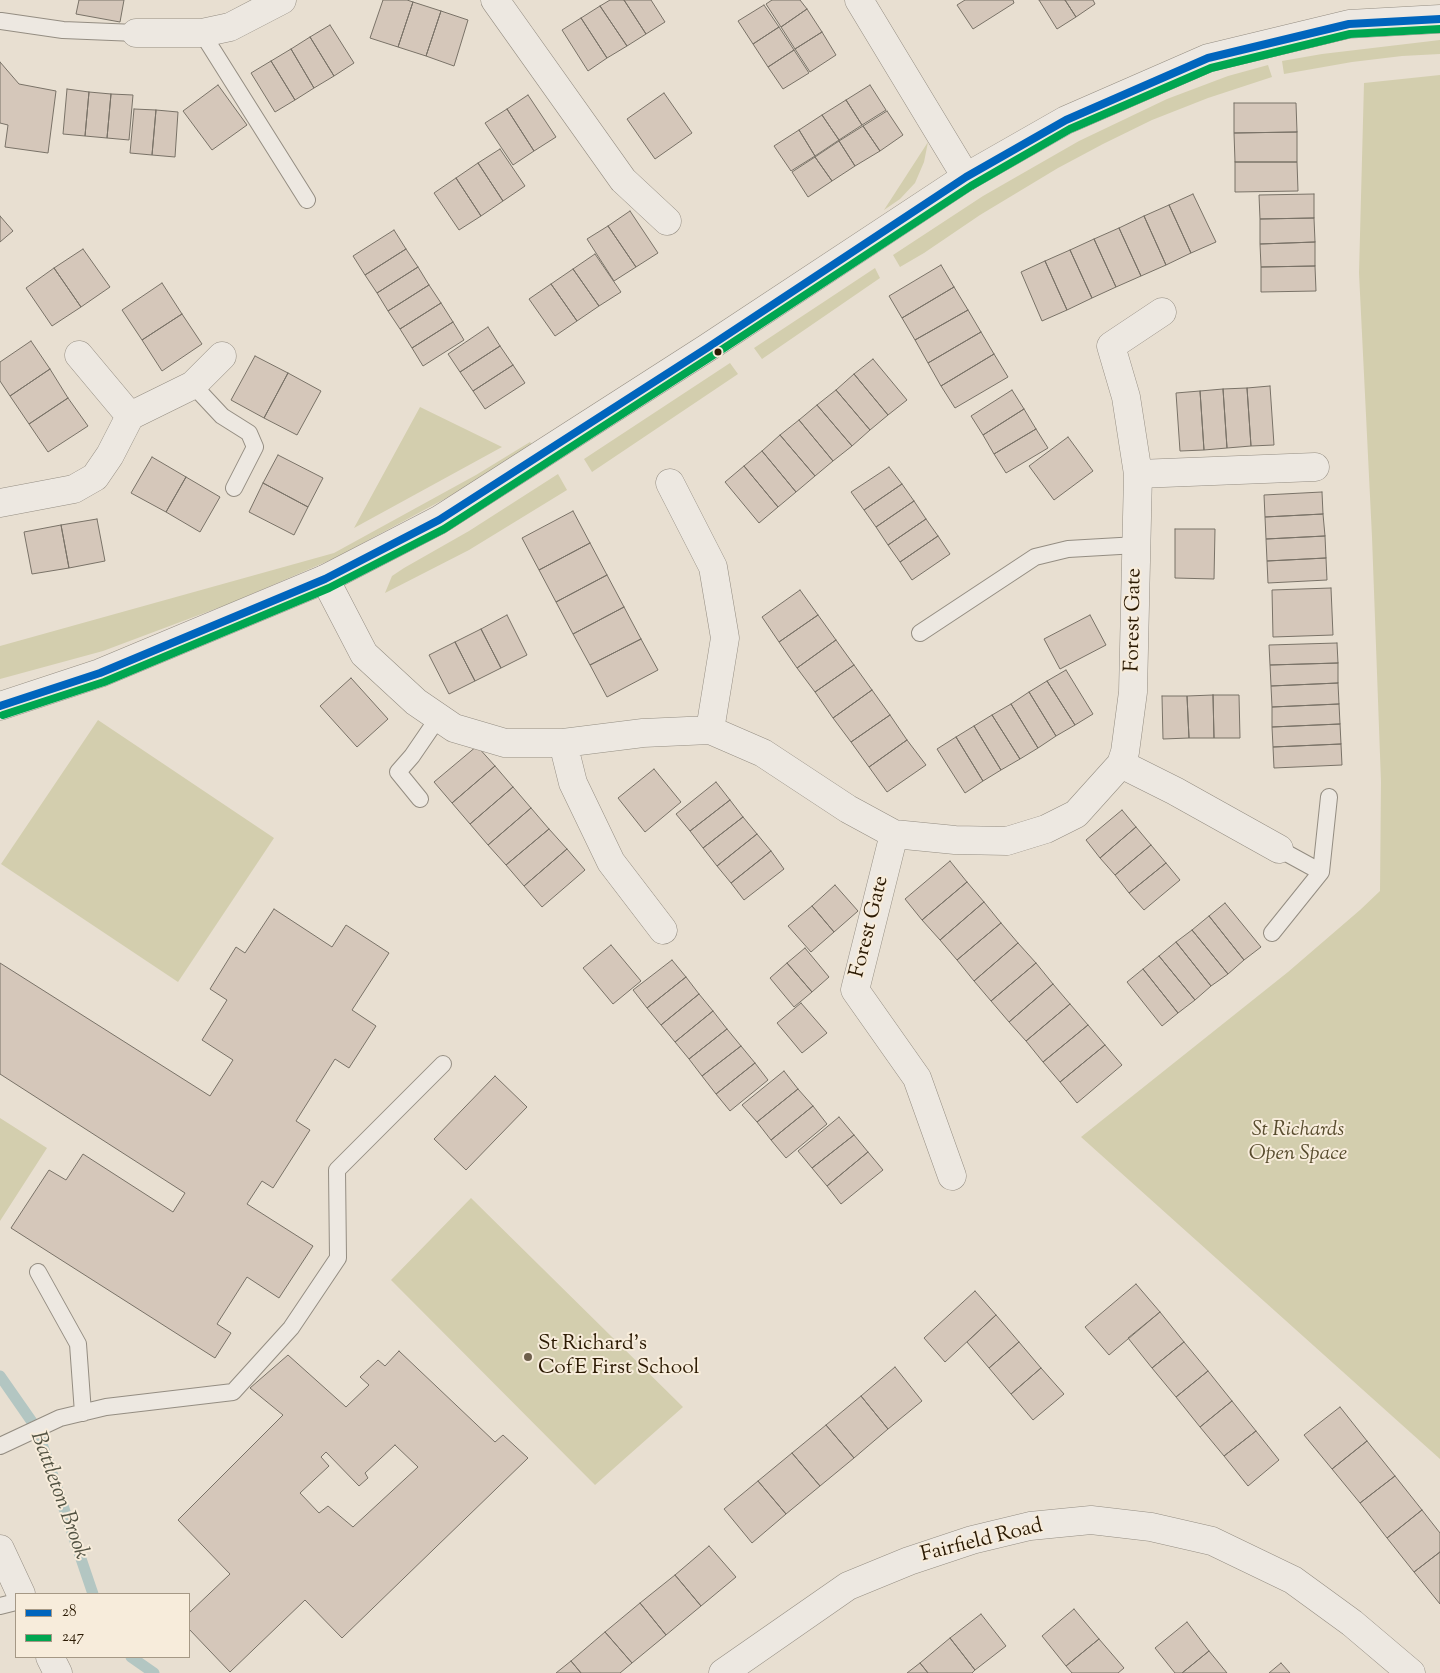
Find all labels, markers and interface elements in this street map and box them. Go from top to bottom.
unlabelled marker [713,347,723,357]
street label: Forest Gate [1121,568,1149,672]
street label: Forest Gate [846,874,896,980]
park label: St Richards Open Space [1249,1118,1347,1168]
place label: St Richard's CofE First School [538,1332,699,1382]
marker: St Richard's CofE First School [522,1351,534,1363]
water label: Battleton Brook [23,1429,93,1563]
street label: Fairfield Road [918,1515,1046,1569]
legend [15,1593,190,1658]
text: 28 [62,1602,77,1623]
text: 247 [62,1627,84,1648]

